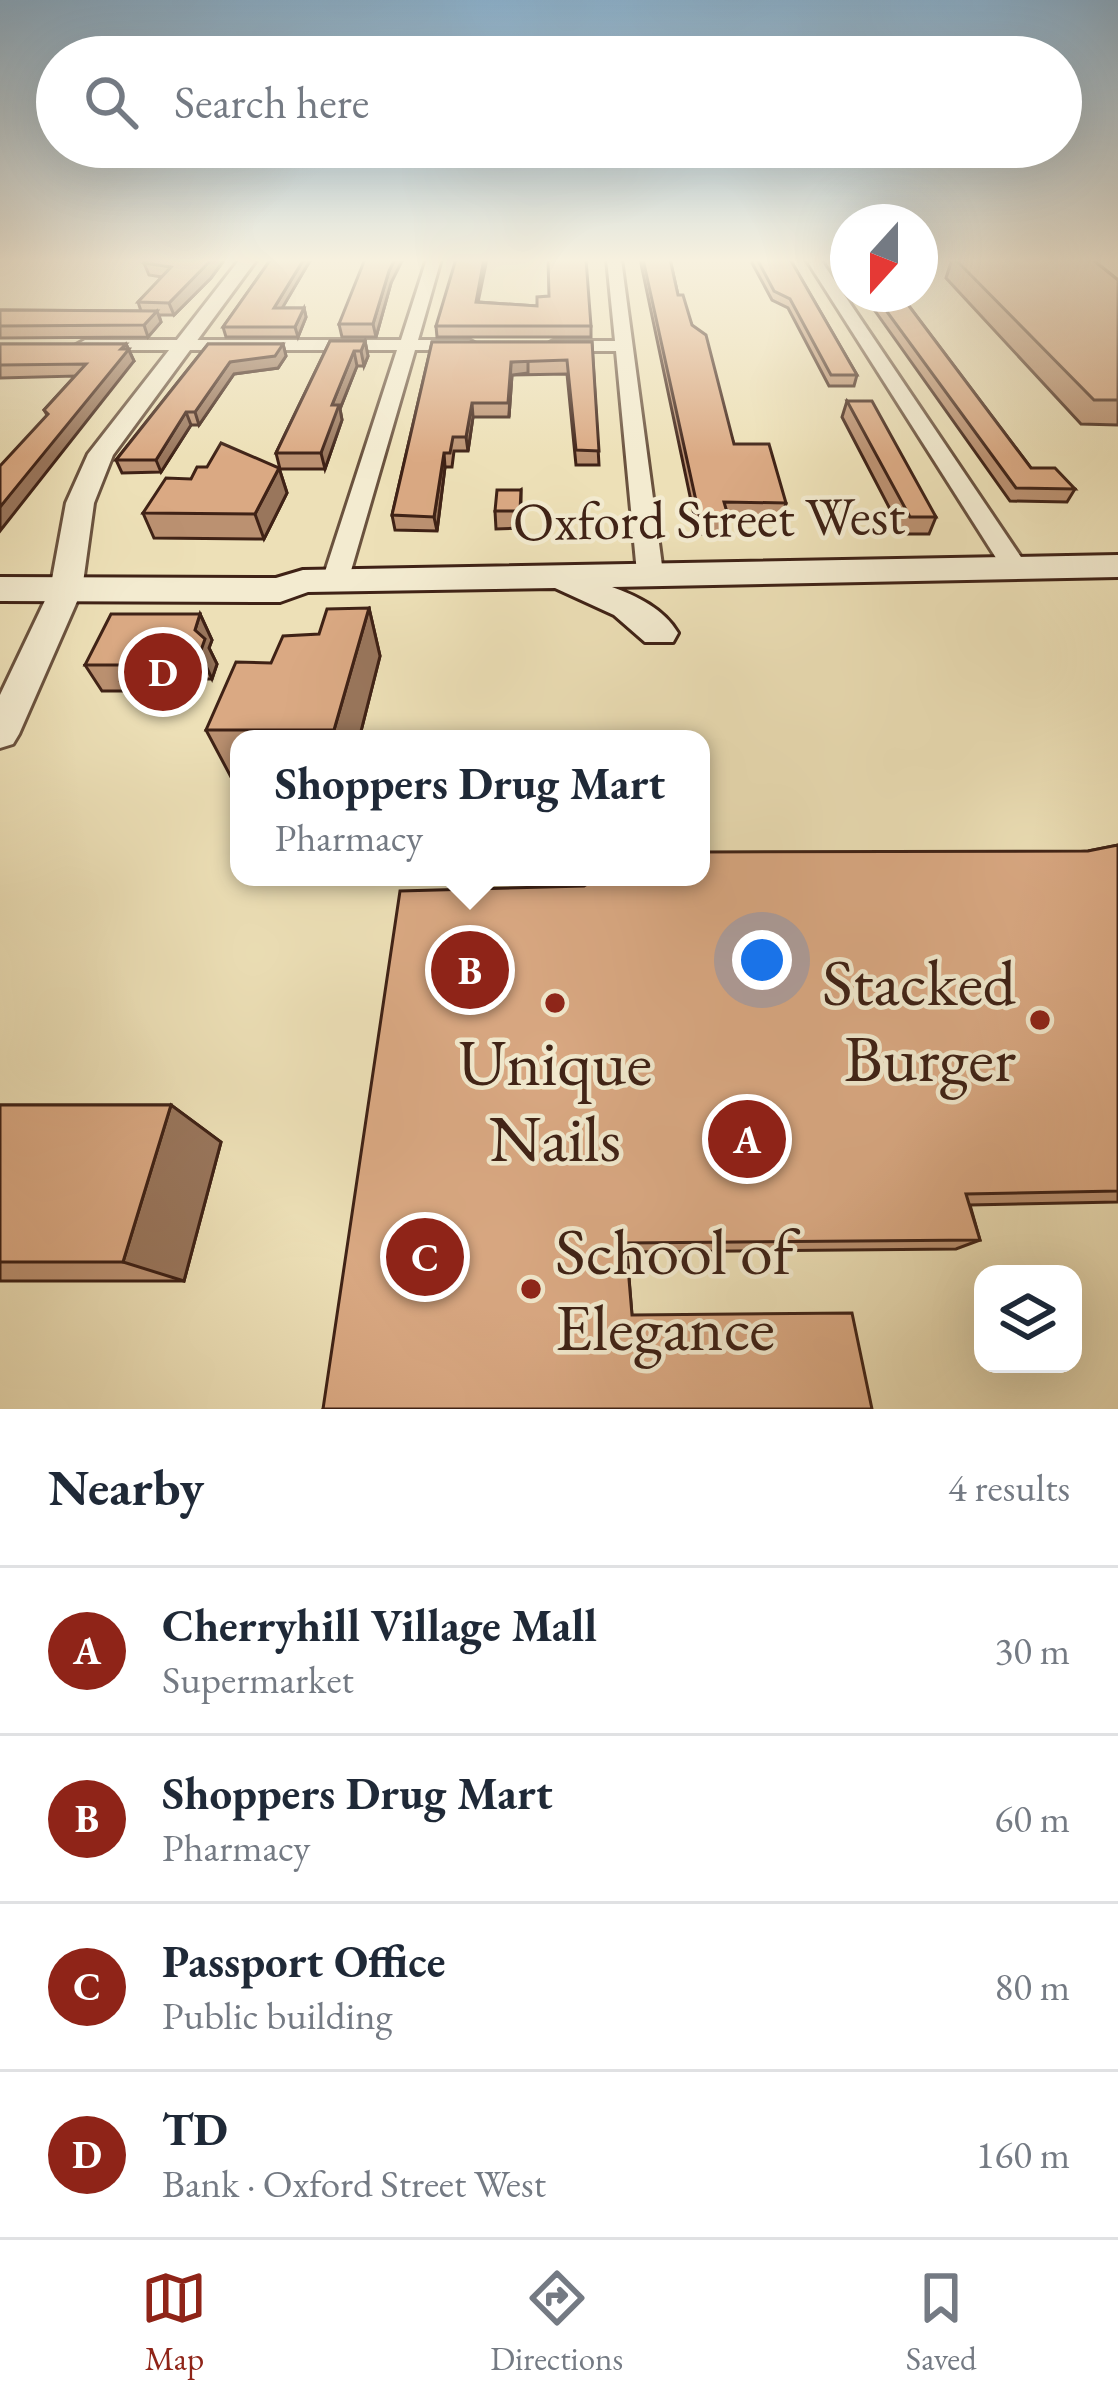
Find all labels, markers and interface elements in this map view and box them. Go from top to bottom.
search box [36,36,1082,168]
icon: search [78,69,144,135]
text: Search here [174,73,369,131]
north arrow [830,204,938,312]
street label: Oxford Street West [512,480,906,556]
pin: D [124,627,202,717]
popup [230,730,710,886]
text: Shoppers Drug Mart [275,754,665,812]
text: Pharmacy [275,812,423,863]
pin: B [431,925,509,1015]
your location [732,930,792,990]
place label: Stacked Burger [822,939,1017,1101]
marker: Unique Nails [542,990,568,1016]
marker: Stacked Burger [1027,1007,1053,1033]
place label: Unique Nails [458,1019,652,1181]
pin: A [708,1094,786,1184]
place label: School of Elegance [555,1208,801,1370]
pin: C [386,1212,464,1302]
map controls [974,1265,1082,1373]
button: layers [974,1265,1082,1373]
marker: School of Elegance [518,1276,544,1302]
text: Nearby [48,1454,204,1520]
text: 4 results [948,1462,1070,1513]
text: Cherryhill Village Mall [162,1596,597,1654]
text: A [73,1625,101,1676]
text: 30 m [994,1625,1070,1676]
text: Supermarket [162,1654,354,1705]
text: Shoppers Drug Mart [162,1764,553,1822]
text: B [75,1793,99,1844]
text: 60 m [994,1793,1070,1844]
text: Pharmacy [162,1822,310,1873]
text: Passport Office [162,1932,445,1990]
text: C [73,1961,101,2012]
text: 80 m [994,1961,1070,2012]
text: Public building [162,1990,393,2041]
text: TD [162,2100,228,2158]
text: D [72,2129,102,2180]
text: 160 m [976,2129,1070,2180]
text: Bank · Oxford Street West [162,2158,546,2209]
tab: Map [141,2265,207,2380]
tab: Directions [490,2265,623,2380]
tab: Saved [906,2265,977,2380]

